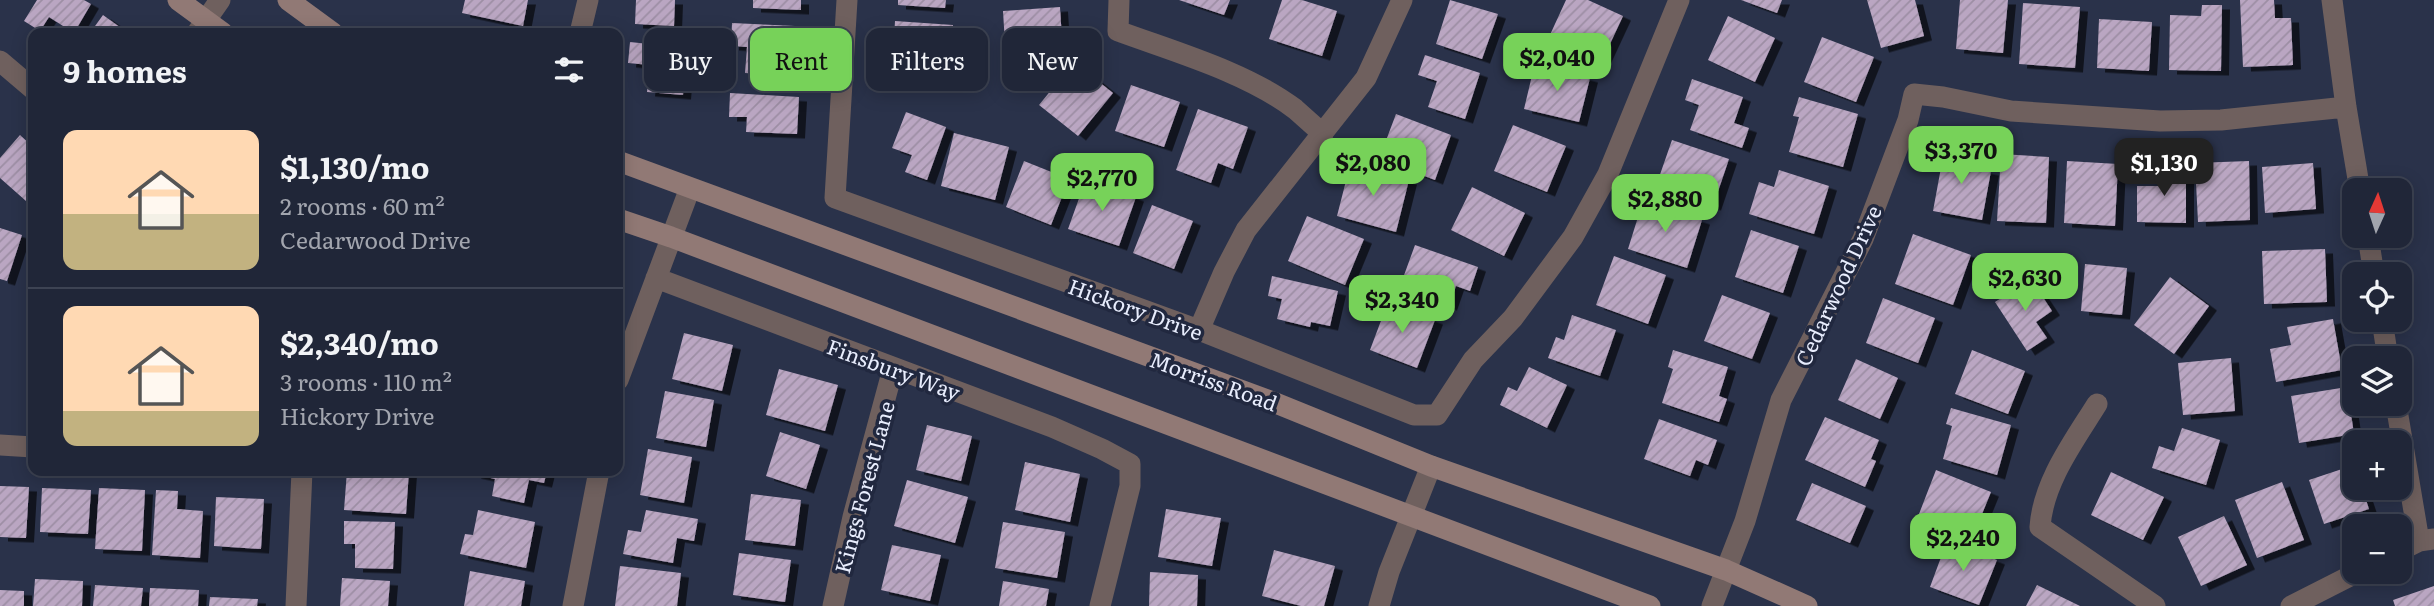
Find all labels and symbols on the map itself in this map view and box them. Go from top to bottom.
pin: $2,040 [1500,34,1614,93]
pin: $3,370 [1904,127,2018,186]
pin: $2,080 [1316,138,1430,198]
pin: $1,130 [2107,138,2221,198]
pin: $2,770 [1045,154,1159,213]
pin: $2,880 [1608,174,1722,234]
north arrow [2342,178,2412,248]
street label: Cedarwood Drive [1786,199,1888,370]
pin: $2,630 [1968,254,2082,313]
street label: Hickory Drive [1064,269,1208,347]
pin: $2,340 [1345,276,1459,335]
street label: Finsbury Way [823,330,966,407]
street label: Morriss Road [1146,343,1282,417]
street label: Kings Forest Lane [825,397,901,577]
pin: $2,240 [1906,514,2020,573]

